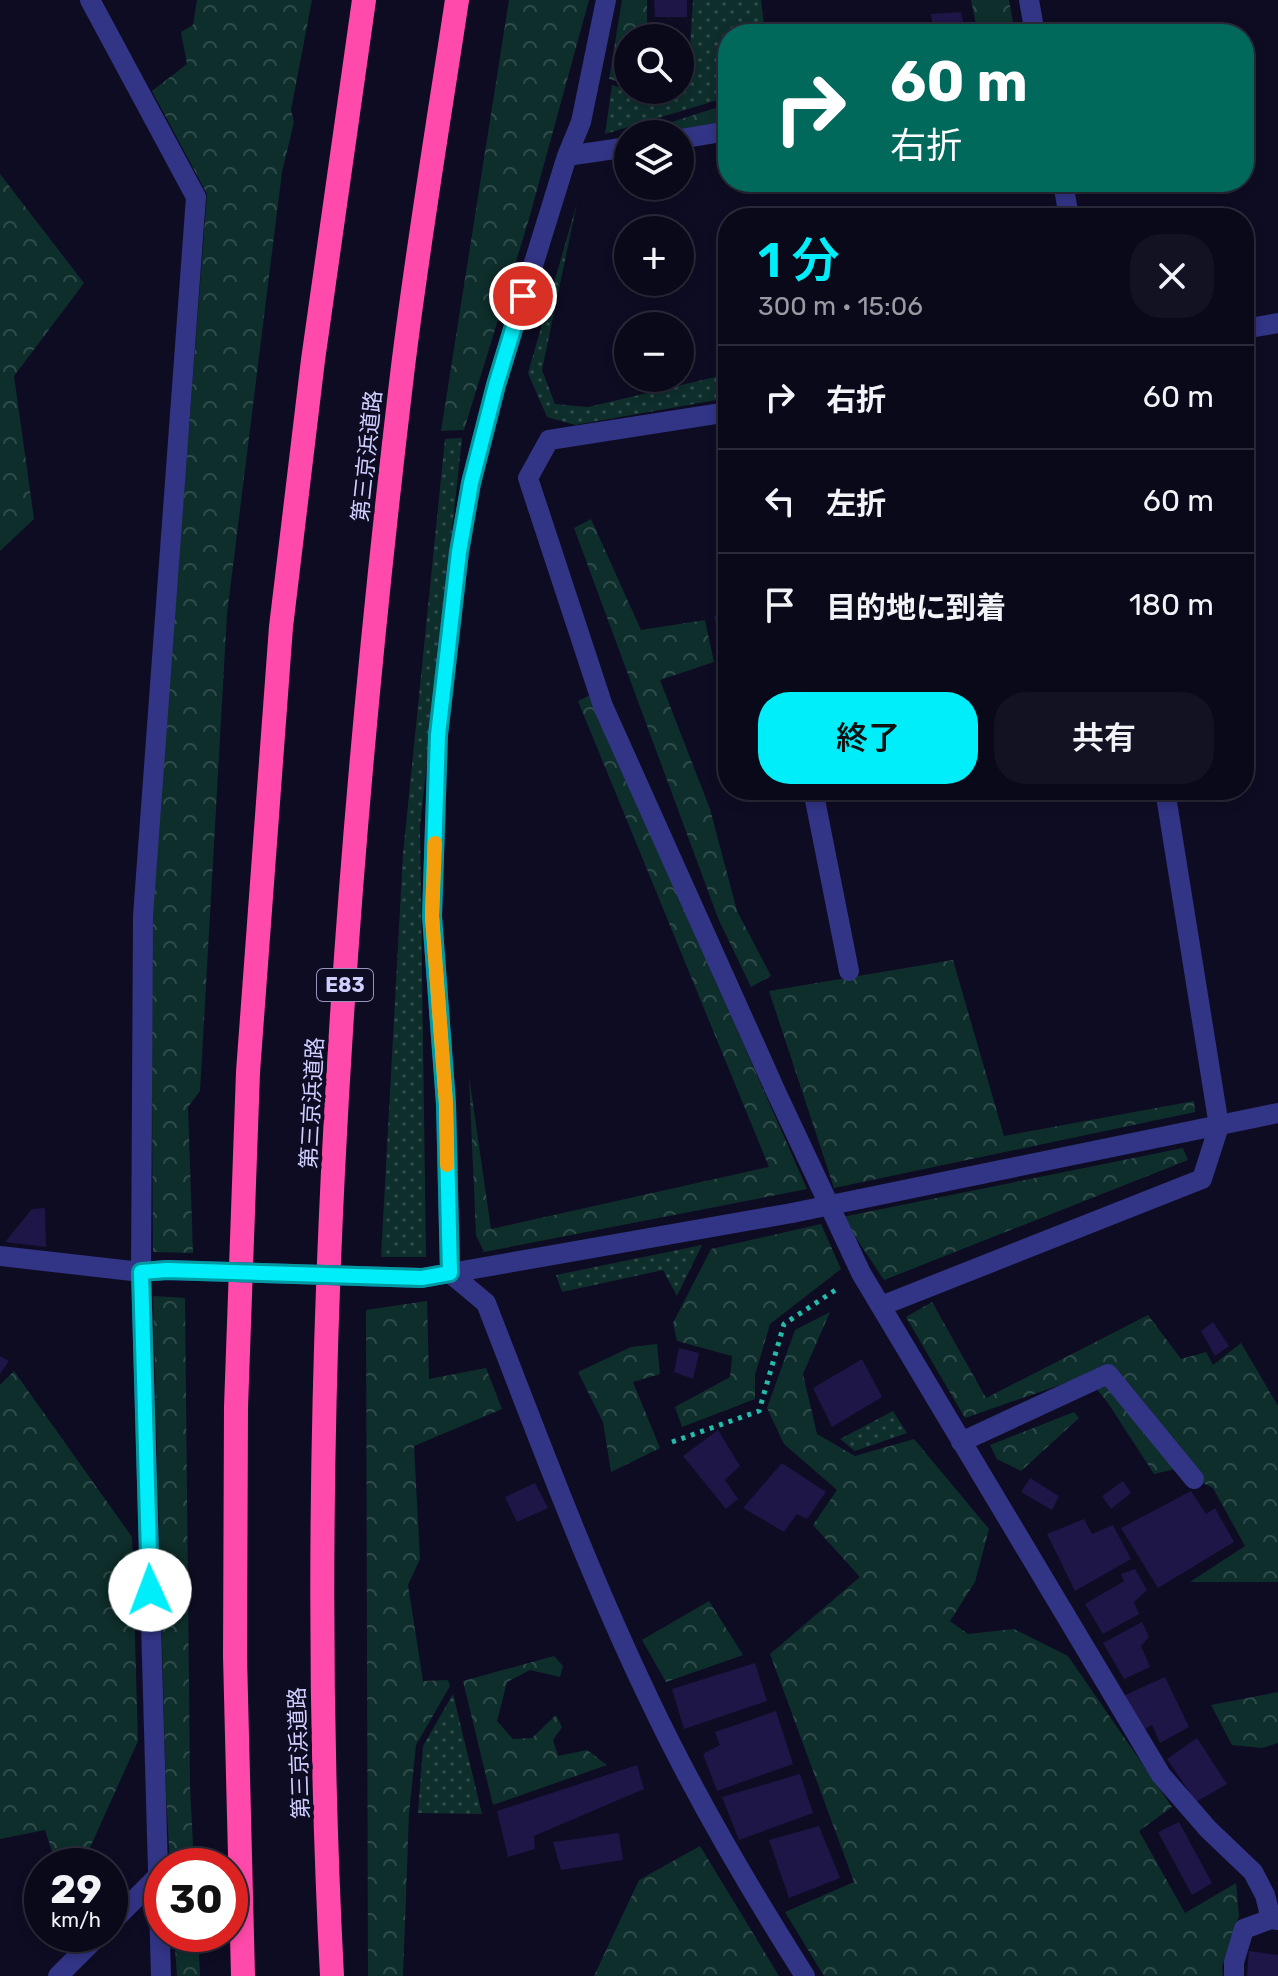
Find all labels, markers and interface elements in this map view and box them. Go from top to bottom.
map controls [614,24,694,392]
button: search [614,24,694,104]
text: 60 m [890,49,1028,115]
icon: right [758,56,862,160]
button: layers [614,120,694,200]
text: 右折 [890,124,962,167]
button: + [614,216,694,296]
text: 1 分 [758,232,840,289]
button: close [1130,234,1214,318]
pin [489,262,557,330]
icon: arrive [501,274,545,318]
text: 300 m · 15:06 [758,291,923,322]
button: − [614,312,694,392]
icon: right [758,375,802,419]
text: 60 m [1143,379,1214,415]
text: 右折 [826,382,886,418]
street label: 第三京浜道路 [347,389,387,523]
icon: left [758,479,802,523]
text: 60 m [1143,483,1214,519]
text: 左折 [826,486,886,522]
icon: arrive [758,583,802,627]
text: 180 m [1129,587,1214,623]
text: 目的地に到着 [826,590,1006,626]
button: 終了 [758,692,978,784]
button: 共有 [994,692,1214,784]
road number: E83 [317,969,373,1001]
street label: 第三京浜道路 [295,1036,329,1170]
position arrow [108,1548,192,1632]
street label: 第三京浜道路 [283,1687,315,1819]
speed limit sign: 30 [144,1848,248,1952]
text: 29 [50,1866,102,1913]
text: km/h [51,1908,101,1932]

